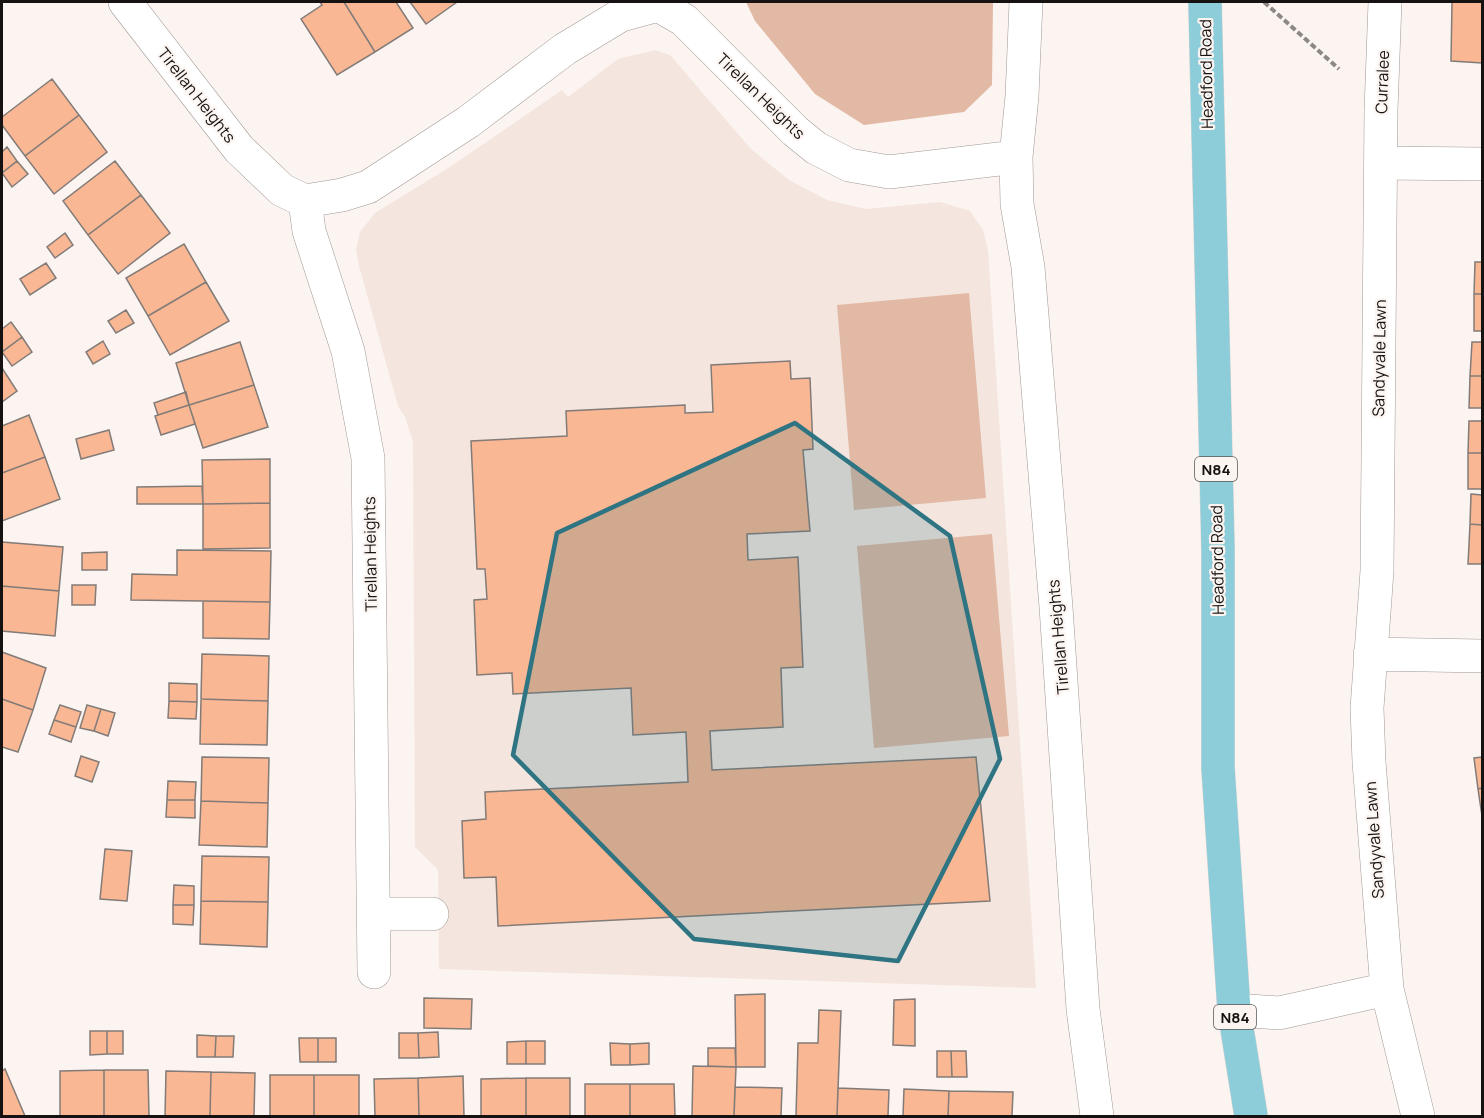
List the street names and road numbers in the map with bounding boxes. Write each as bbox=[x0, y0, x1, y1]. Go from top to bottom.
street label: Headford Road bbox=[1194, 19, 1218, 129]
street label: Tirellan Heights bbox=[153, 43, 241, 147]
street label: Tirellan Heights bbox=[712, 48, 810, 144]
street label: Curralee bbox=[1370, 50, 1394, 114]
street label: Sandyvale Lawn bbox=[1367, 299, 1391, 417]
road number: N84 bbox=[1195, 457, 1237, 481]
street label: Tirellan Heights bbox=[358, 496, 382, 612]
street label: Headford Road bbox=[1205, 505, 1229, 615]
street label: Tirellan Heights bbox=[1042, 579, 1074, 695]
street label: Sandyvale Lawn bbox=[1359, 781, 1389, 899]
road number: N84 bbox=[1214, 1005, 1256, 1029]

